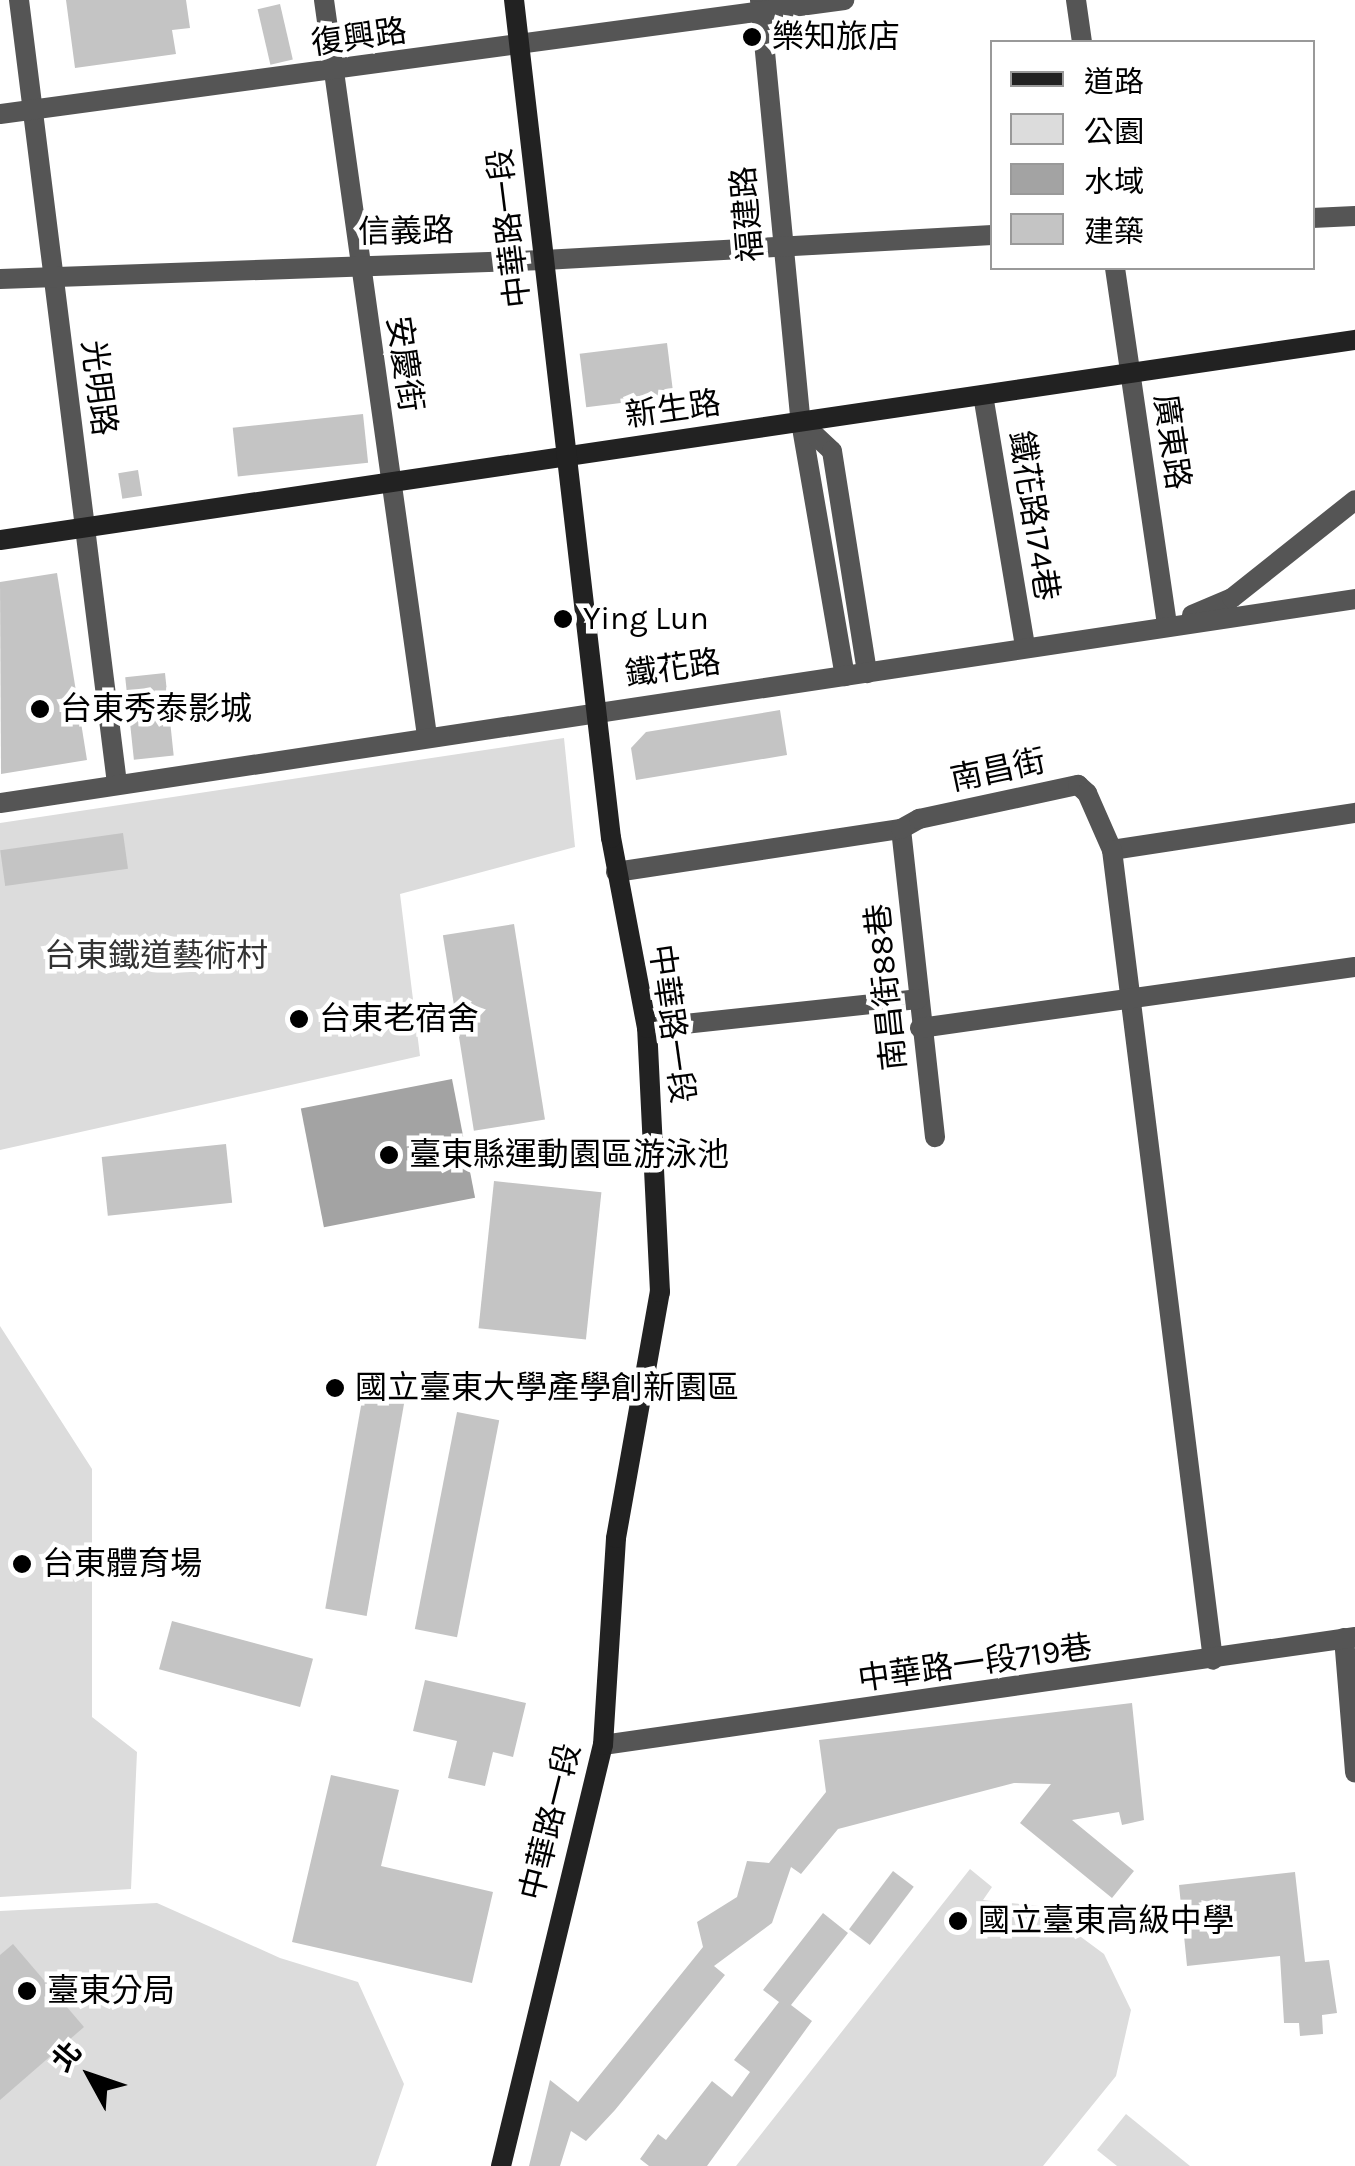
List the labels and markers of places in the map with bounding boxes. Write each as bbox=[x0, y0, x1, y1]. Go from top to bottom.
place label: 樂知旅店 bbox=[772, 18, 900, 56]
marker: 樂知旅店 bbox=[741, 26, 763, 48]
place label: Ying Lun bbox=[583, 600, 709, 638]
marker: Ying Lun bbox=[552, 608, 574, 630]
place label: 台東秀泰影城 bbox=[60, 690, 252, 728]
marker: 台東秀泰影城 bbox=[29, 698, 51, 720]
place label: 台東老宿舍 bbox=[319, 1000, 479, 1038]
marker: 台東老宿舍 bbox=[288, 1008, 310, 1030]
place label: 臺東縣運動園區游泳池 bbox=[409, 1136, 729, 1174]
marker: 臺東縣運動園區游泳池 bbox=[378, 1144, 400, 1166]
place label: 國立臺東大學產學創新園區 bbox=[355, 1369, 739, 1407]
marker: 國立臺東大學產學創新園區 bbox=[324, 1377, 346, 1399]
place label: 台東體育場 bbox=[42, 1545, 202, 1583]
marker: 台東體育場 bbox=[11, 1553, 33, 1575]
place label: 國立臺東高級中學 bbox=[978, 1902, 1234, 1940]
marker: 國立臺東高級中學 bbox=[947, 1910, 969, 1932]
place label: 臺東分局 bbox=[47, 1972, 175, 2010]
marker: 臺東分局 bbox=[16, 1980, 38, 2002]

